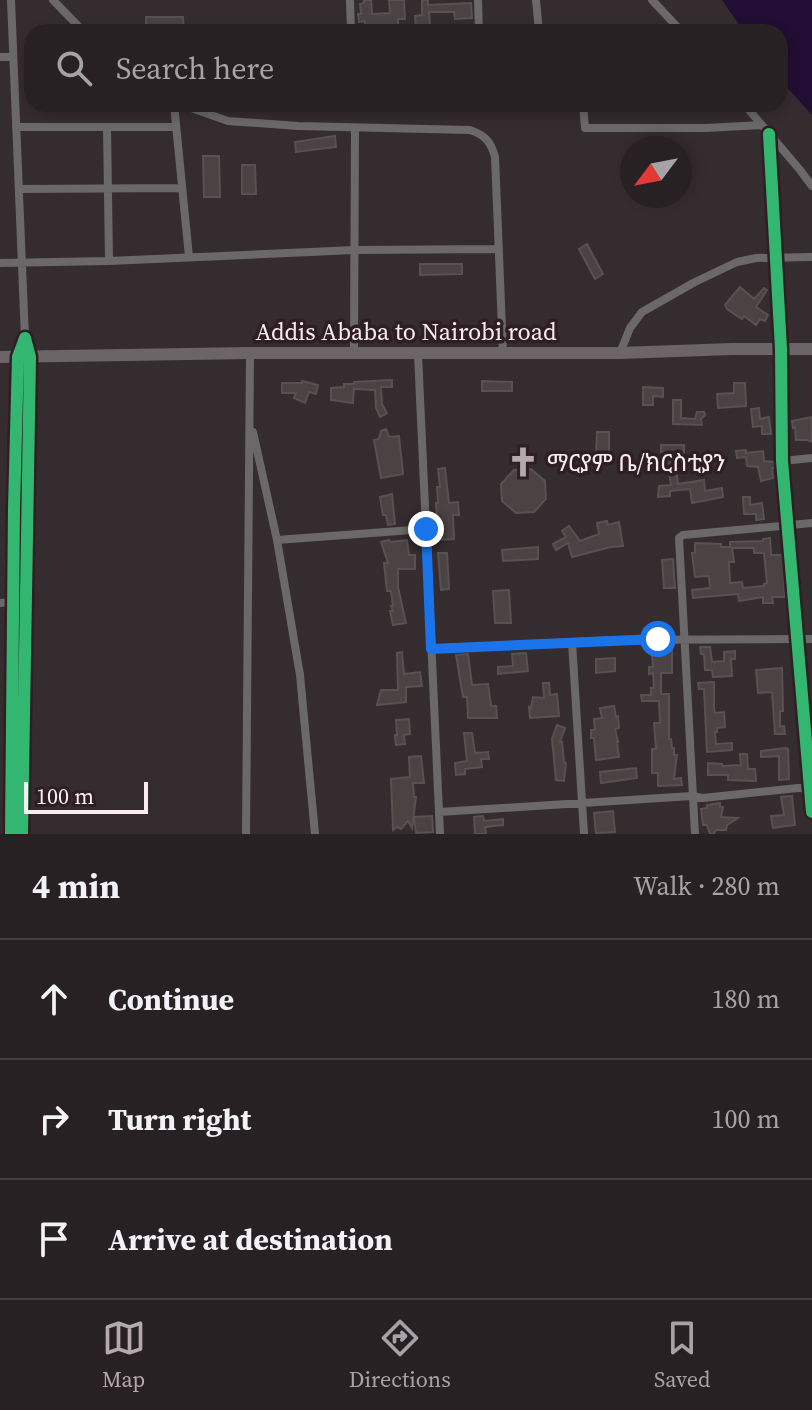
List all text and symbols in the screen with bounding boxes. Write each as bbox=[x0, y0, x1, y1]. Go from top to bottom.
search box bbox=[24, 24, 788, 112]
icon: search bbox=[52, 46, 96, 90]
text: Search here bbox=[116, 48, 274, 89]
north arrow bbox=[620, 136, 692, 208]
street label: Addis Ababa to Nairobi road bbox=[255, 315, 557, 348]
church icon: ማርያም ቤ/ክርስቲያን bbox=[506, 445, 540, 479]
place label: ማርያም ቤ/ክርስቲያን bbox=[547, 446, 725, 479]
route end bbox=[408, 511, 444, 547]
route start bbox=[640, 621, 676, 657]
scale bar bbox=[24, 778, 148, 814]
text: 100 m bbox=[36, 781, 94, 811]
text: 4 min bbox=[32, 863, 120, 909]
text: Walk · 280 m bbox=[633, 868, 780, 904]
icon: ahead bbox=[32, 977, 76, 1021]
text: Continue bbox=[108, 979, 234, 1020]
text: 180 m bbox=[712, 981, 780, 1017]
icon: right bbox=[32, 1097, 76, 1141]
text: Turn right bbox=[108, 1099, 251, 1140]
text: 100 m bbox=[712, 1101, 780, 1137]
icon: arrive bbox=[32, 1217, 76, 1261]
text: Arrive at destination bbox=[108, 1219, 393, 1260]
tab: Map bbox=[102, 1316, 146, 1394]
tab: Directions bbox=[349, 1316, 451, 1394]
tab: Saved bbox=[654, 1316, 710, 1394]

